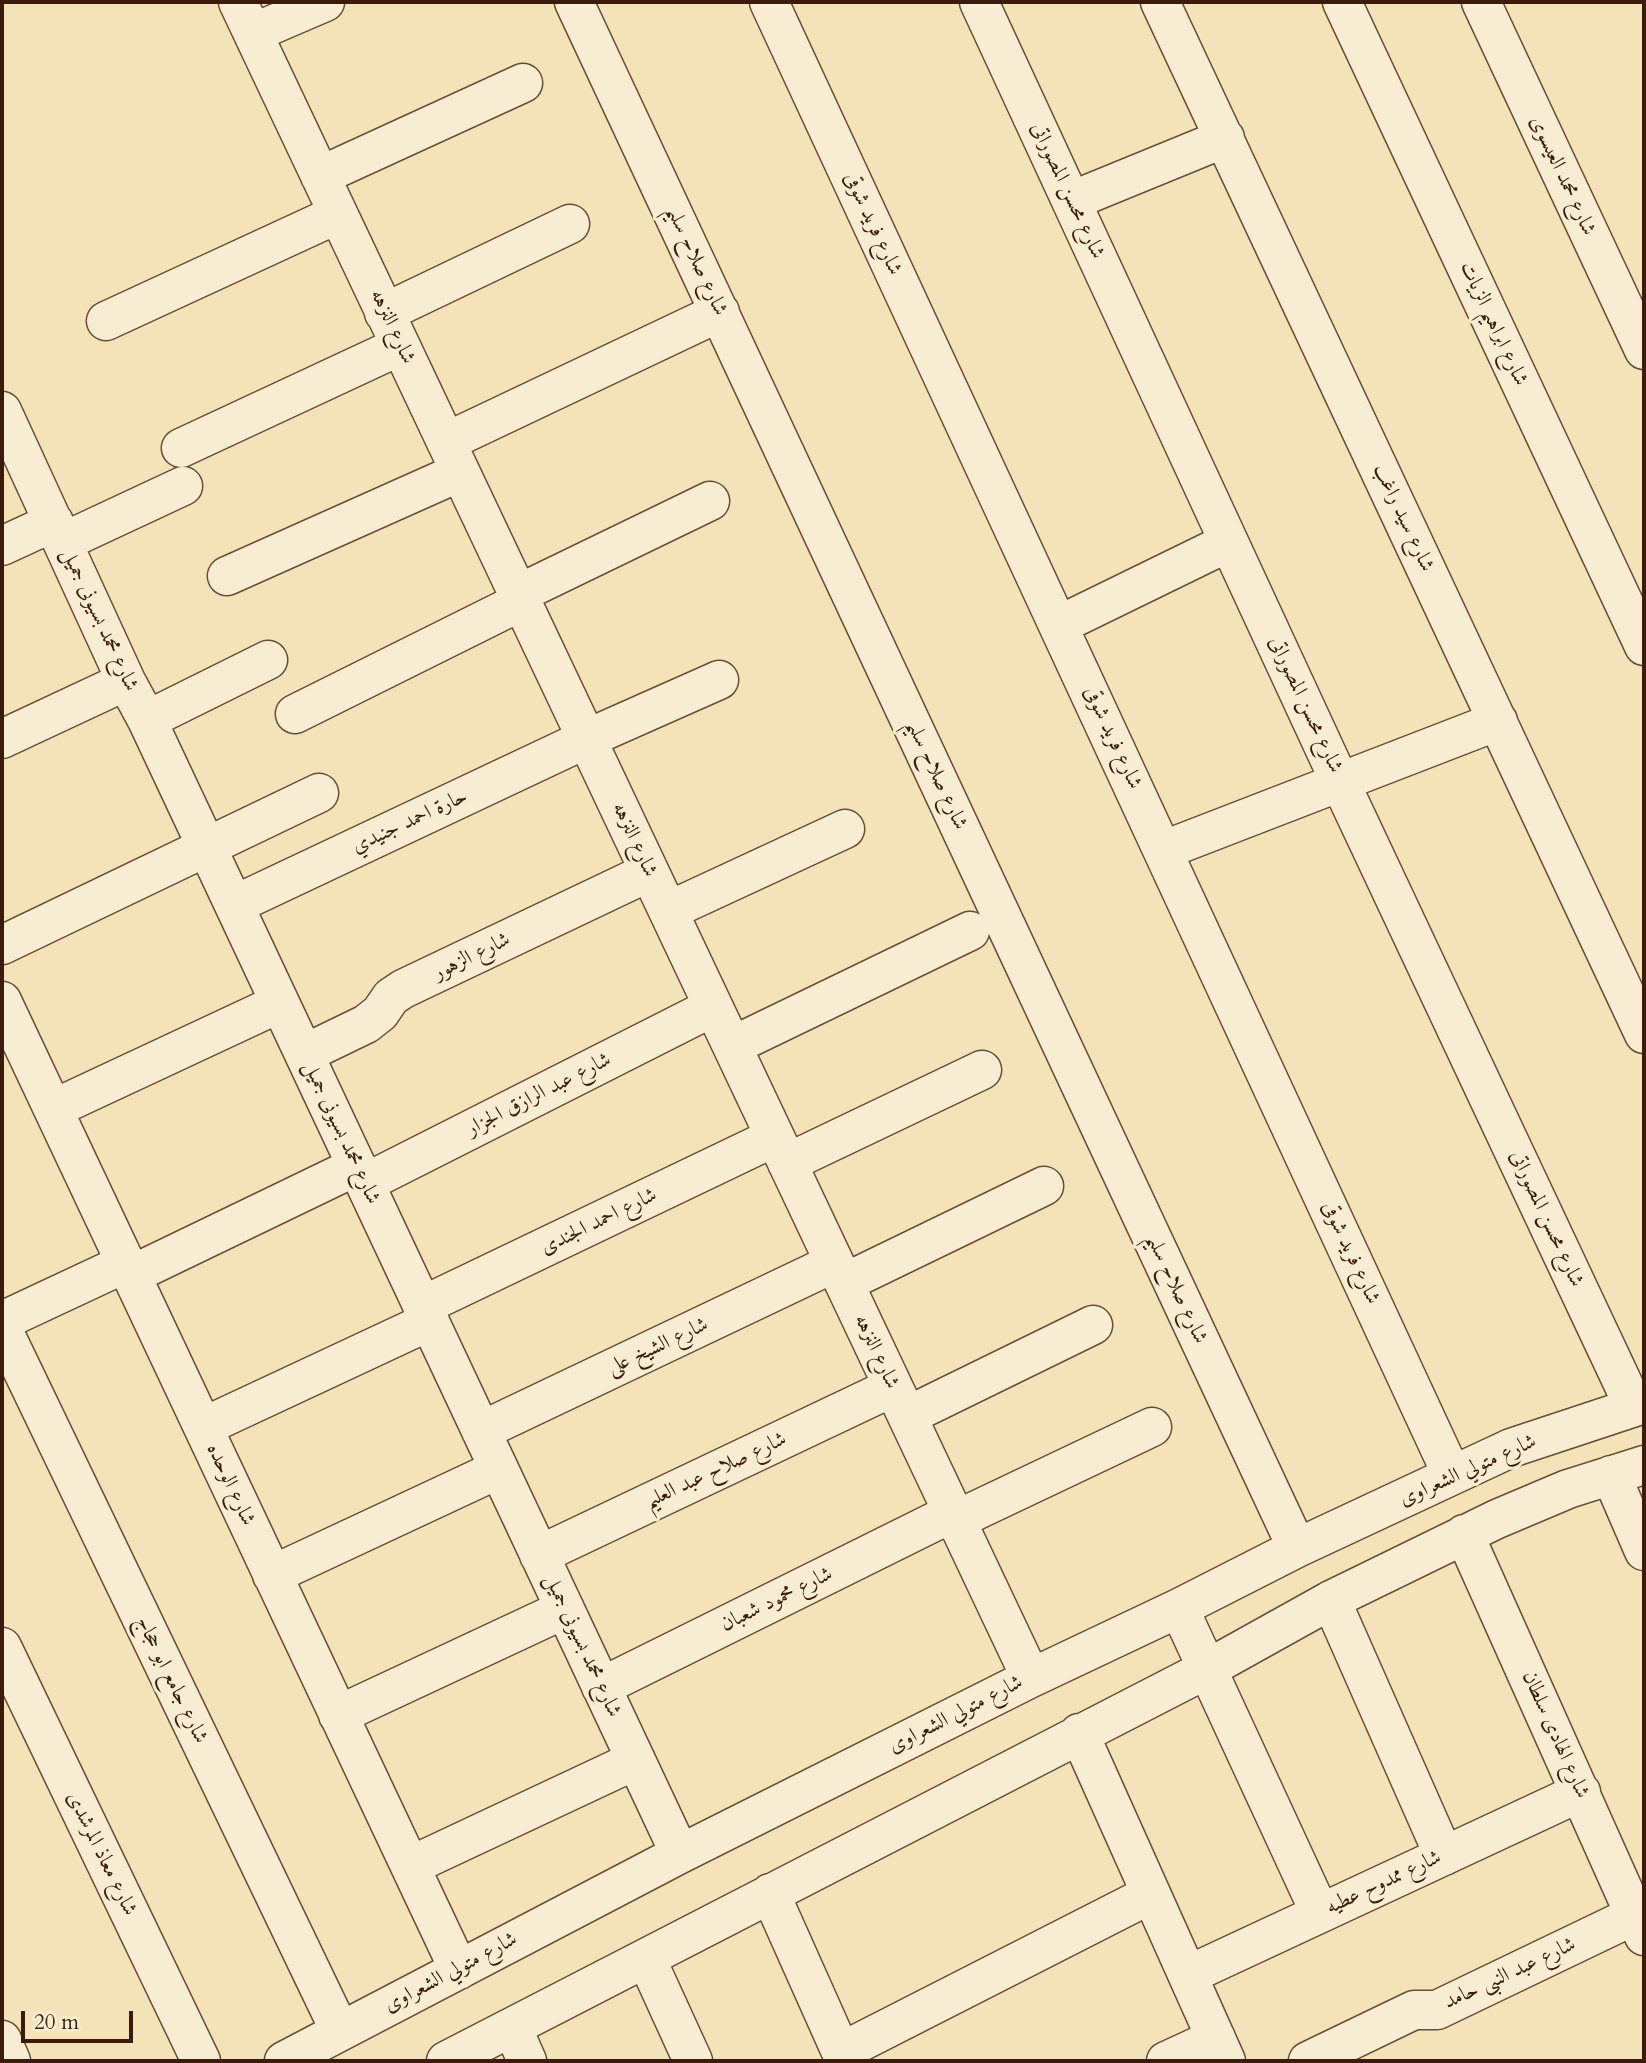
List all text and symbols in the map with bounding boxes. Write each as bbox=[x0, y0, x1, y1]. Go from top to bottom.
street label: شارع محمد العيسوى bbox=[1523, 112, 1601, 240]
street label: شارع محسن المصوراتى bbox=[1024, 119, 1110, 263]
street label: شارع فريد شوقى bbox=[837, 169, 907, 279]
street label: شارع صلاح سليم bbox=[660, 202, 732, 320]
street label: شارع ابراهيم الزيات bbox=[1453, 258, 1533, 390]
street label: شارع النزهه bbox=[364, 286, 420, 368]
street label: شارع سيد راغب bbox=[1367, 460, 1439, 576]
street label: شارع محمد بسيونى جميل bbox=[55, 544, 143, 696]
street label: شارع محسن المصوراتى bbox=[1262, 633, 1348, 777]
street label: شارع فريد شوقى bbox=[1077, 683, 1147, 793]
street label: شارع صلاح سليم bbox=[900, 716, 972, 834]
street label: حارة احمد جنيدي bbox=[348, 784, 472, 860]
street label: شارع النزهه bbox=[606, 799, 662, 881]
street label: شارع الزهور bbox=[429, 928, 515, 986]
street label: شارع عبد الرازق الجزار bbox=[462, 1048, 616, 1142]
street label: شارع محمد بسيونى جميل bbox=[297, 1057, 385, 1209]
street label: شارع محسن المصوراتى bbox=[1503, 1147, 1589, 1291]
street label: شارع احمد الجندى bbox=[537, 1183, 661, 1261]
street label: شارع فريد شوقى bbox=[1315, 1198, 1385, 1308]
street label: شارع صلاح سليم bbox=[1140, 1230, 1212, 1348]
street label: شارع النزهه bbox=[848, 1311, 904, 1393]
street label: شارع الشيخ على bbox=[603, 1313, 713, 1381]
street label: شارع صلاح عبد العليم bbox=[641, 1427, 791, 1515]
street label: شارع متولي الشعراوى bbox=[1396, 1430, 1540, 1512]
street label: شارع الوحده bbox=[200, 1440, 260, 1530]
street label: شارع محمود شعبان bbox=[717, 1562, 837, 1638]
street label: شارع محمد بسيونى جميل bbox=[538, 1570, 626, 1722]
street label: شارع جامع ابو حجاج bbox=[129, 1612, 213, 1748]
street label: شارع الهادى سلطان bbox=[1516, 1667, 1594, 1803]
street label: شارع متولي الشعراوى bbox=[885, 1670, 1027, 1760]
street label: شارع معاذ المرشدى bbox=[60, 1788, 142, 1920]
street label: شارع ممدوح عطيه bbox=[1322, 1845, 1446, 1921]
street label: شارع متولي الشعراوى bbox=[380, 1927, 522, 2019]
street label: شارع عبد النبى حامد bbox=[1440, 1932, 1580, 2016]
scale bar bbox=[24, 1996, 136, 2040]
text: 20 m bbox=[34, 2008, 79, 2037]

